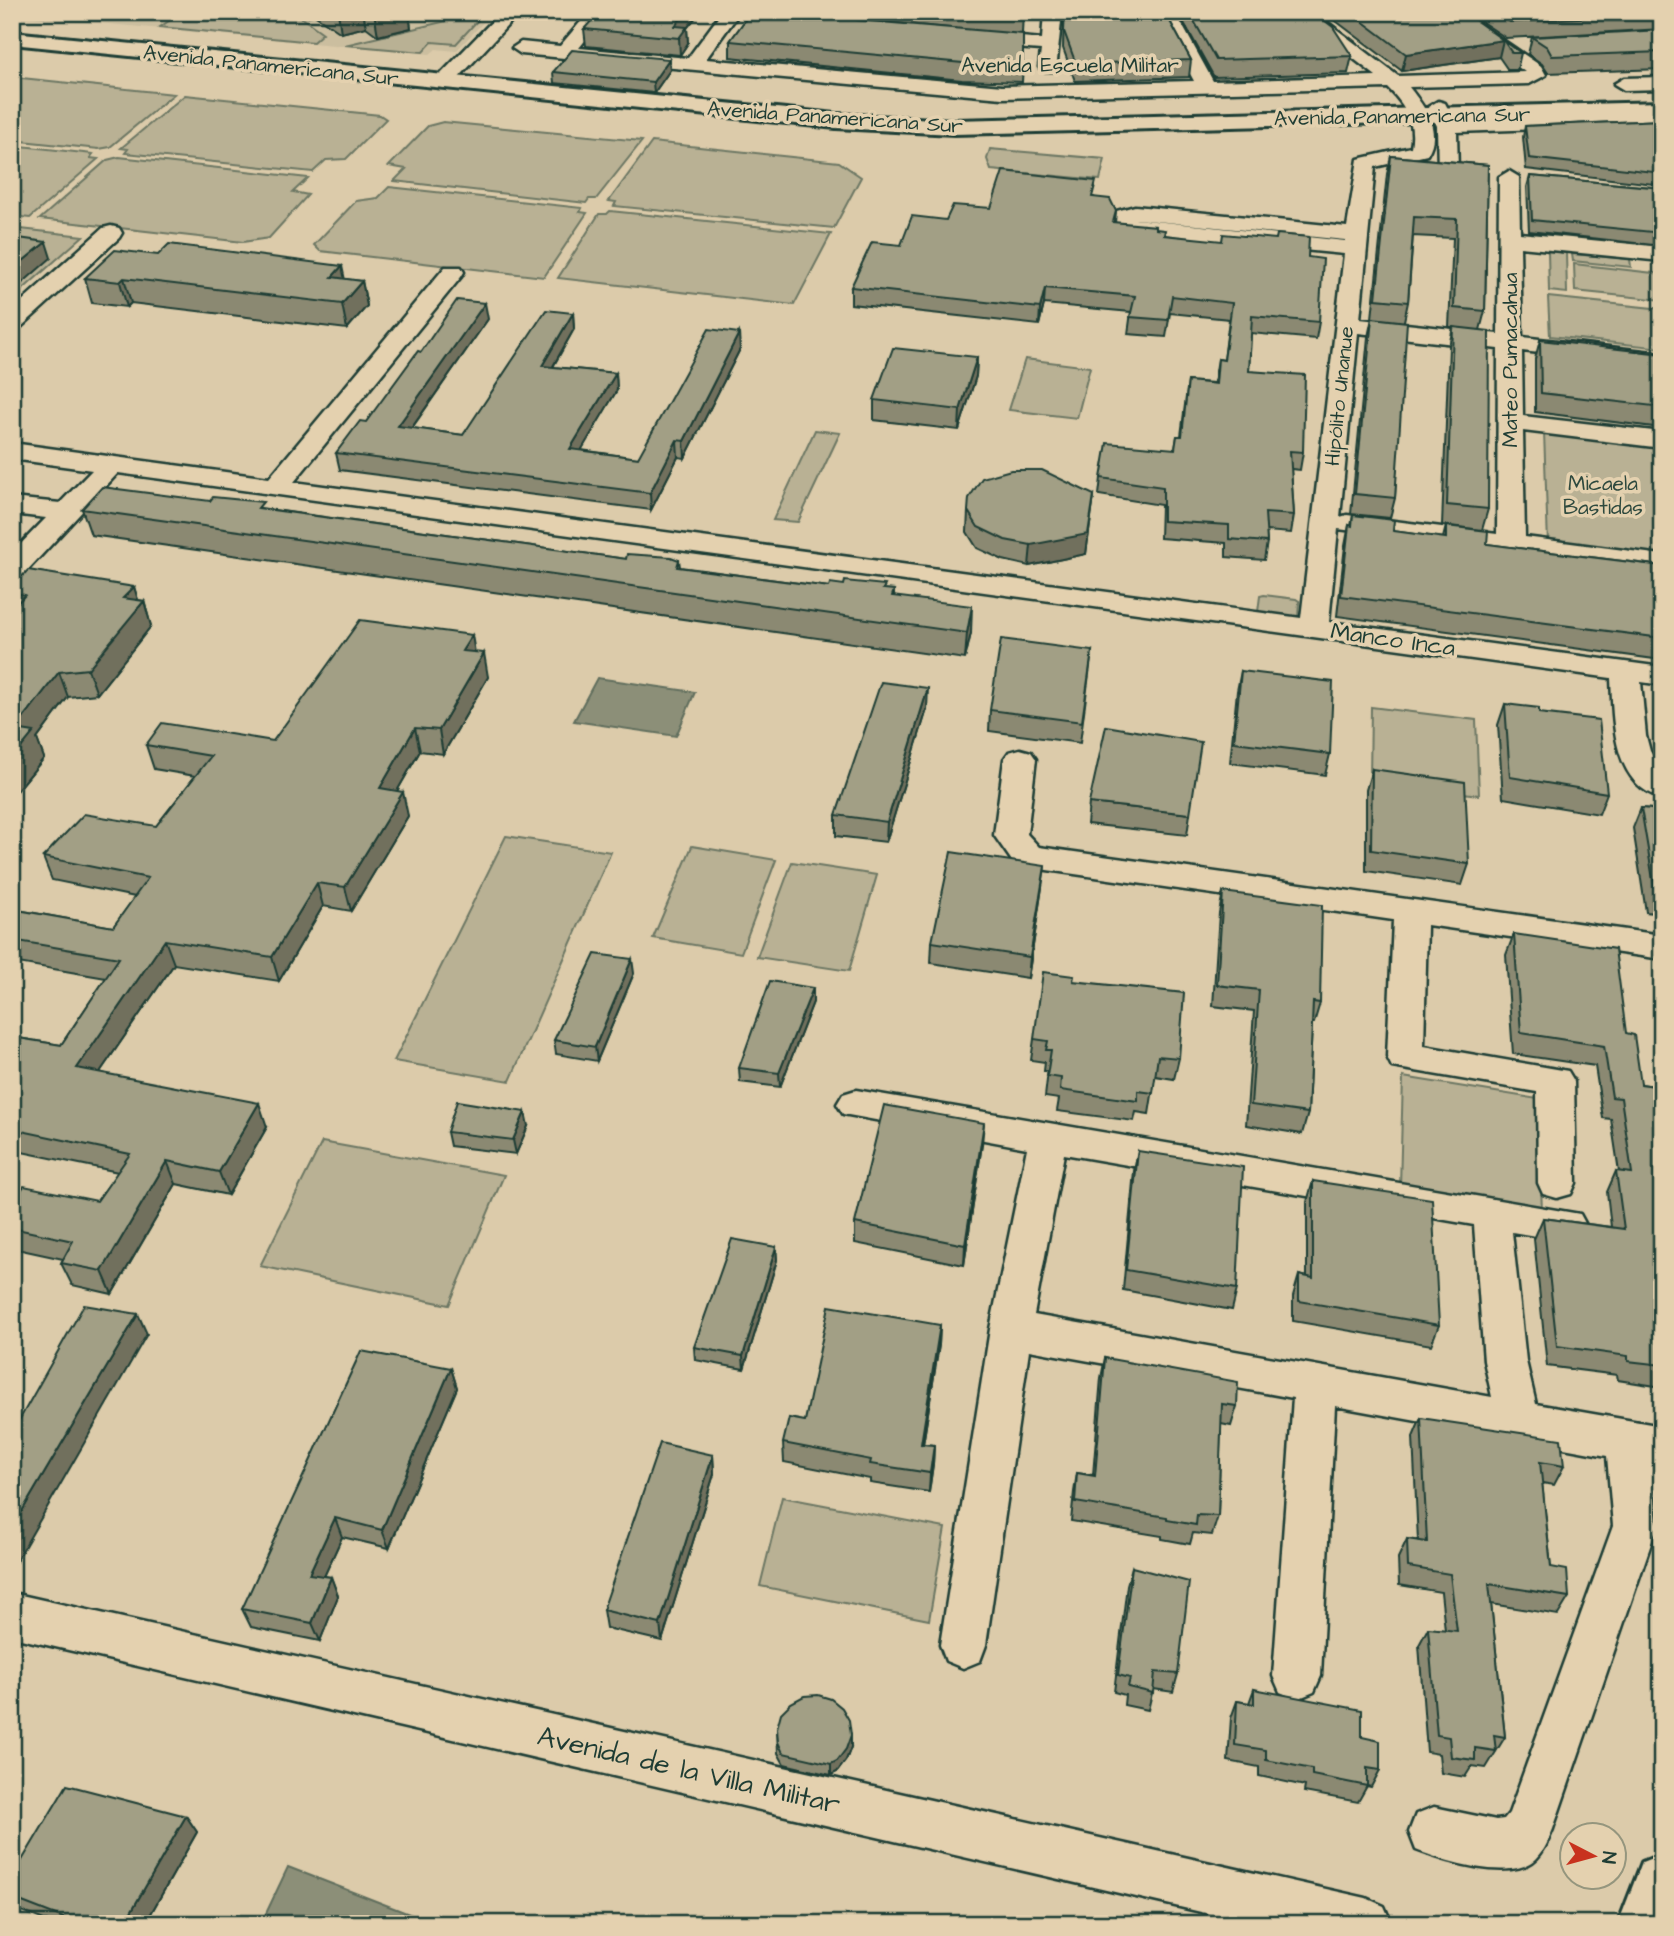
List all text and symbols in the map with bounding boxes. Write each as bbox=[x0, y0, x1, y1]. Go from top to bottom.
street label: Avenida Panamericana Sur bbox=[142, 38, 400, 93]
street label: Avenida Escuela Militar bbox=[961, 51, 1179, 80]
street label: Avenida Panamericana Sur bbox=[706, 94, 964, 141]
street label: Avenida Panamericana Sur bbox=[1274, 100, 1531, 133]
street label: Mateo Pumacahua bbox=[1496, 272, 1525, 447]
street label: Hipólito Unanue bbox=[1318, 325, 1362, 467]
park label: Micaela Bastidas bbox=[1563, 469, 1643, 522]
street label: Manco Inca bbox=[1328, 614, 1457, 666]
street label: Avenida de la Villa Militar bbox=[534, 1717, 844, 1824]
north arrow bbox=[1558, 1820, 1628, 1890]
text: N bbox=[1594, 1850, 1622, 1865]

